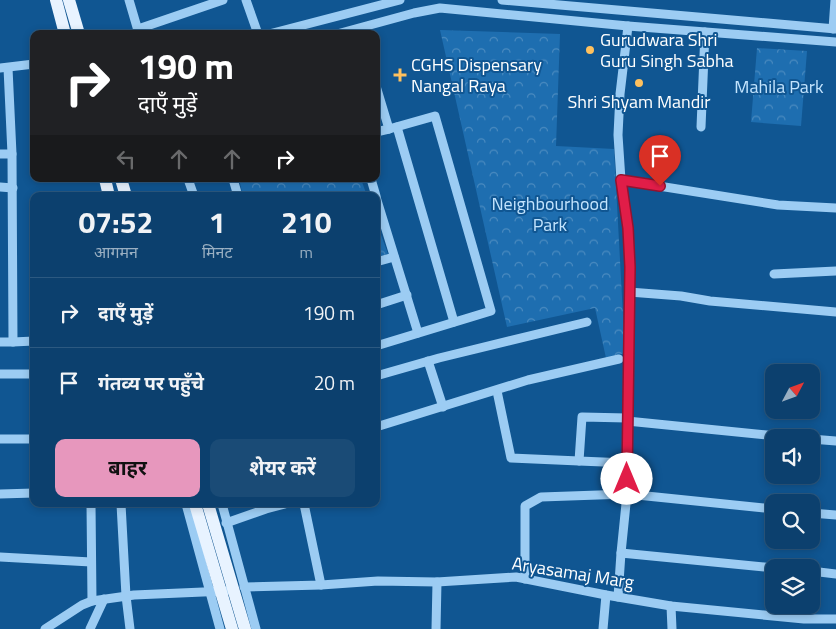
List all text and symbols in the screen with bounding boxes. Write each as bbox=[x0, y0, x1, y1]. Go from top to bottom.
place label: Gurudwara Shri Guru Singh Sabha bbox=[600, 26, 734, 74]
text: 190 m bbox=[138, 39, 234, 93]
marker: Gurudwara Shri Guru Singh Sabha bbox=[584, 44, 596, 56]
icon: right bbox=[55, 50, 120, 115]
place label: CGHS Dispensary Nangal Raya bbox=[411, 51, 542, 99]
marker: CGHS Dispensary Nangal Raya bbox=[393, 68, 407, 82]
park label: Mahila Park bbox=[734, 73, 824, 100]
marker: Shri Shyam Mandir bbox=[633, 77, 645, 89]
text: दाएँ मुड़ें bbox=[138, 87, 197, 121]
place label: Shri Shyam Mandir bbox=[568, 88, 710, 115]
pin bbox=[639, 135, 681, 186]
icon: arrive bbox=[646, 142, 674, 170]
icon: left bbox=[112, 145, 140, 173]
icon: ahead bbox=[165, 145, 193, 173]
icon: ahead bbox=[218, 145, 246, 173]
icon: right bbox=[271, 145, 299, 173]
park label: Neighbourhood Park bbox=[492, 190, 608, 238]
text: 07:52 bbox=[79, 199, 153, 245]
text: 1 bbox=[209, 199, 226, 245]
text: 210 bbox=[281, 199, 331, 245]
text: आगमन bbox=[94, 240, 138, 264]
text: मिनट bbox=[202, 240, 233, 264]
text: m bbox=[300, 240, 313, 264]
text: दाएँ मुड़ें bbox=[98, 298, 153, 327]
text: 190 m bbox=[303, 298, 355, 327]
icon: right bbox=[55, 299, 83, 327]
north arrow bbox=[765, 364, 820, 419]
map controls bbox=[765, 364, 820, 614]
text: गंतव्य पर पहुँचे bbox=[98, 368, 204, 397]
text: 20 m bbox=[314, 368, 355, 397]
icon: arrive bbox=[55, 369, 83, 397]
button: sound bbox=[765, 429, 820, 484]
button: बाहर bbox=[55, 439, 200, 497]
button: शेयर करें bbox=[210, 439, 355, 497]
position arrow bbox=[600, 452, 652, 504]
button: search bbox=[765, 494, 820, 549]
street label: Aryasamaj Marg bbox=[510, 550, 636, 595]
button: layers bbox=[765, 559, 820, 614]

